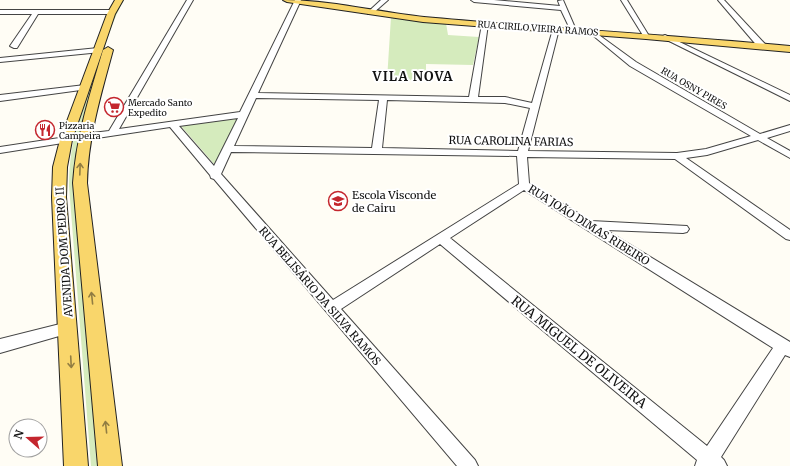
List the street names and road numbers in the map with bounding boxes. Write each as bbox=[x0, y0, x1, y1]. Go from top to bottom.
street label: RUA CIRILO VIEIRA RAMOS bbox=[477, 18, 599, 38]
street label: RUA OSNY PIRES bbox=[659, 65, 729, 112]
street label: RUA CAROLINA FARIAS bbox=[449, 133, 574, 149]
street label: RUA JOÃO DIMAS RIBEIRO bbox=[526, 182, 652, 268]
street label: AVENIDA DOM PEDRO II bbox=[52, 187, 76, 318]
street label: RUA BELISÁRIO DA SILVA RAMOS bbox=[256, 224, 384, 368]
street label: RUA MIGUEL DE OLIVEIRA bbox=[508, 292, 651, 412]

